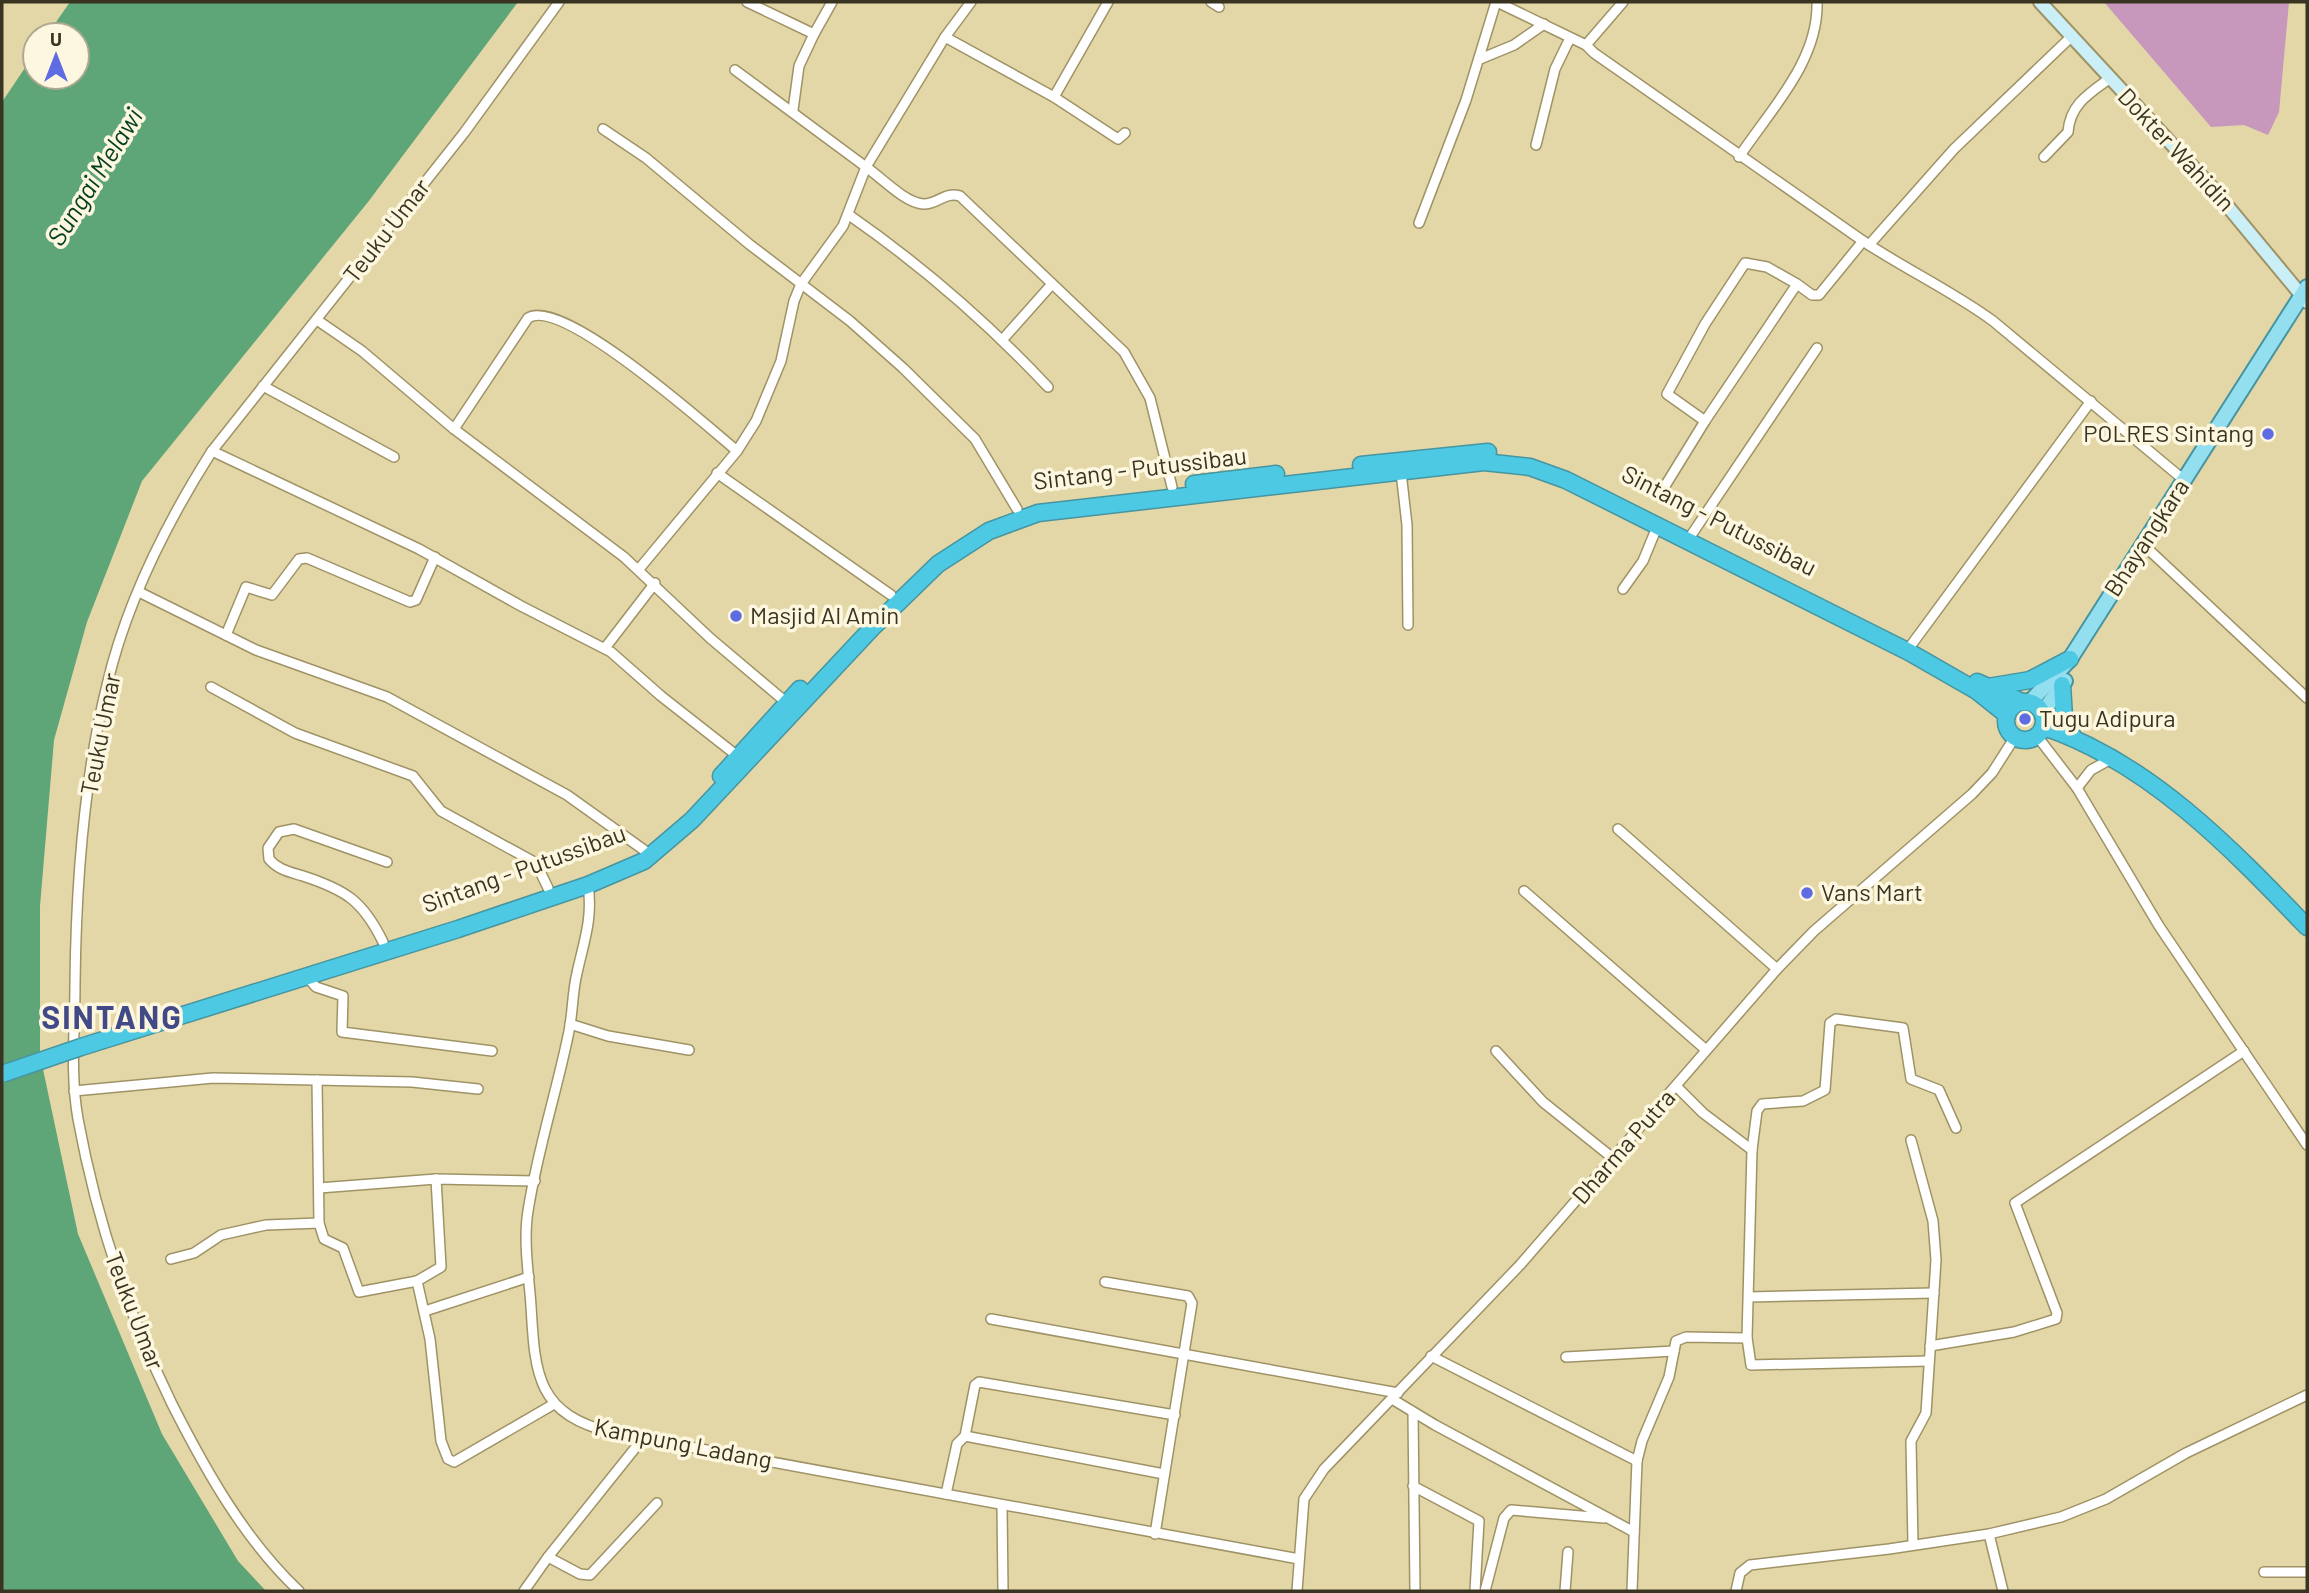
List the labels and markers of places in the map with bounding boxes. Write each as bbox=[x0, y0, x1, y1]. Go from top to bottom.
place label: POLRES Sintang bbox=[2083, 418, 2254, 447]
marker: POLRES Sintang bbox=[2260, 426, 2276, 442]
place label: Masjid Al Amin bbox=[750, 600, 899, 629]
marker: Masjid Al Amin bbox=[728, 608, 744, 624]
place label: Tugu Adipura bbox=[2039, 703, 2176, 732]
marker: Tugu Adipura bbox=[2017, 711, 2033, 727]
place label: Vans Mart bbox=[1821, 877, 1923, 906]
marker: Vans Mart bbox=[1799, 885, 1815, 901]

